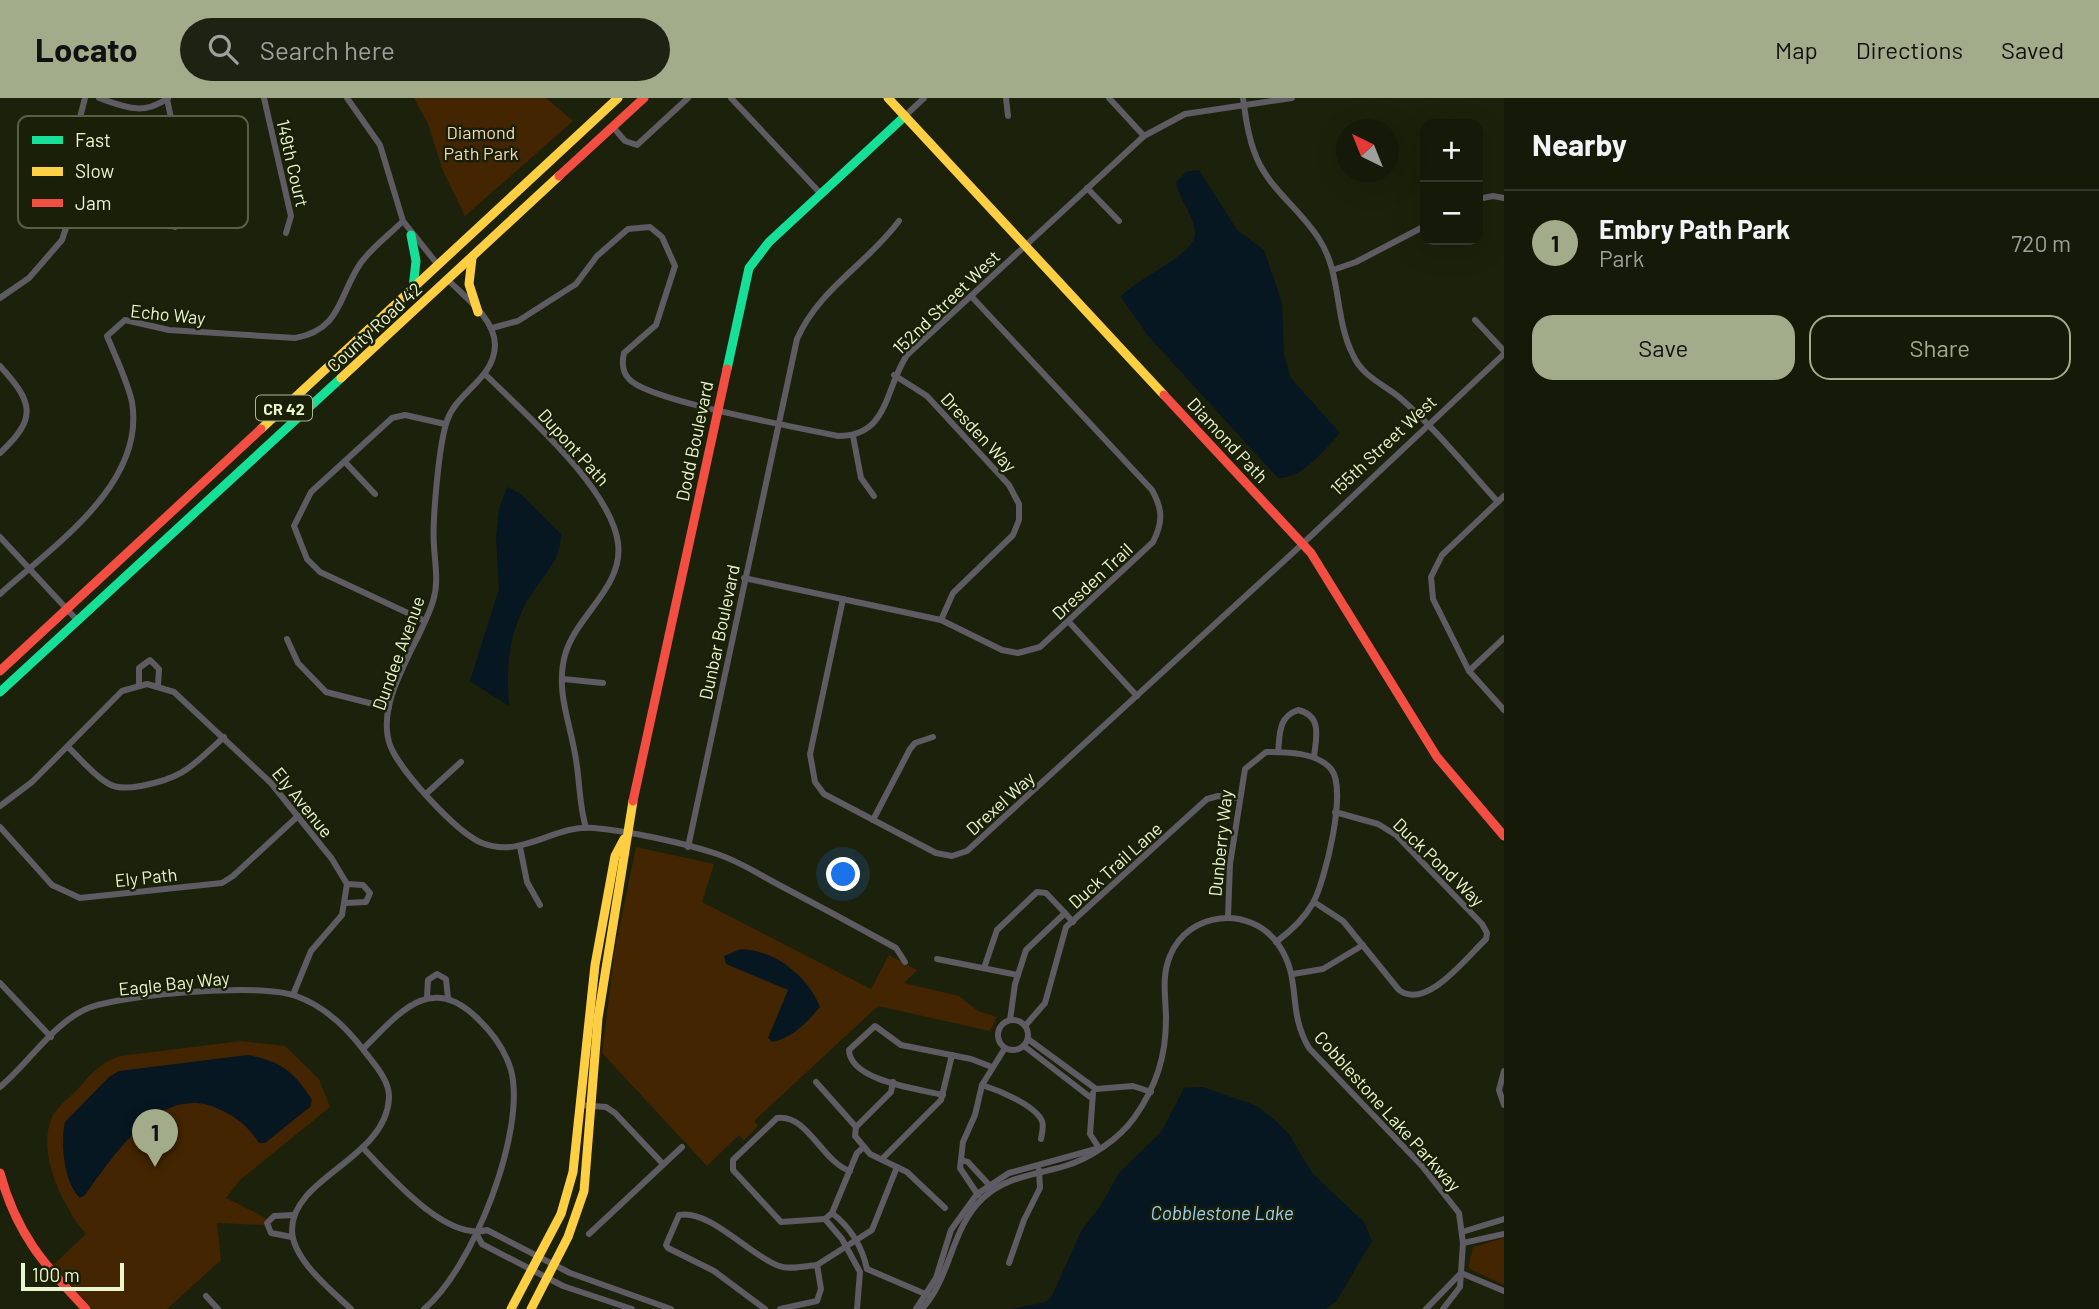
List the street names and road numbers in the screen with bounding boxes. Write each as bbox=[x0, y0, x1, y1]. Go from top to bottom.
street label: 149th Court bbox=[272, 117, 314, 209]
street label: 152nd Street West bbox=[888, 245, 1004, 359]
street label: County Road 42 bbox=[322, 278, 426, 376]
street label: Echo Way bbox=[129, 299, 207, 329]
street label: Dodd Boulevard bbox=[671, 379, 717, 503]
street label: Dresden Way bbox=[937, 388, 1021, 476]
street label: 155th Street West bbox=[1325, 390, 1441, 500]
street label: Diamond Path bbox=[1183, 393, 1273, 487]
road number: CR 42 bbox=[256, 396, 312, 420]
street label: Dupont Path bbox=[534, 404, 614, 490]
street label: Dresden Trail bbox=[1047, 538, 1137, 624]
street label: Dunbar Boulevard bbox=[694, 562, 744, 702]
street label: Dundee Avenue bbox=[367, 593, 429, 713]
street label: Ely Avenue bbox=[268, 762, 338, 842]
street label: Drexel Way bbox=[961, 766, 1039, 840]
street label: Dunberry Way bbox=[1203, 788, 1237, 898]
street label: Duck Pond Way bbox=[1389, 813, 1489, 911]
street label: Duck Trail Lane bbox=[1064, 817, 1166, 913]
street label: Ely Path bbox=[114, 863, 178, 891]
street label: Eagle Bay Way bbox=[117, 966, 231, 1000]
street label: Cobblestone Lake Parkway bbox=[1310, 1026, 1466, 1196]

